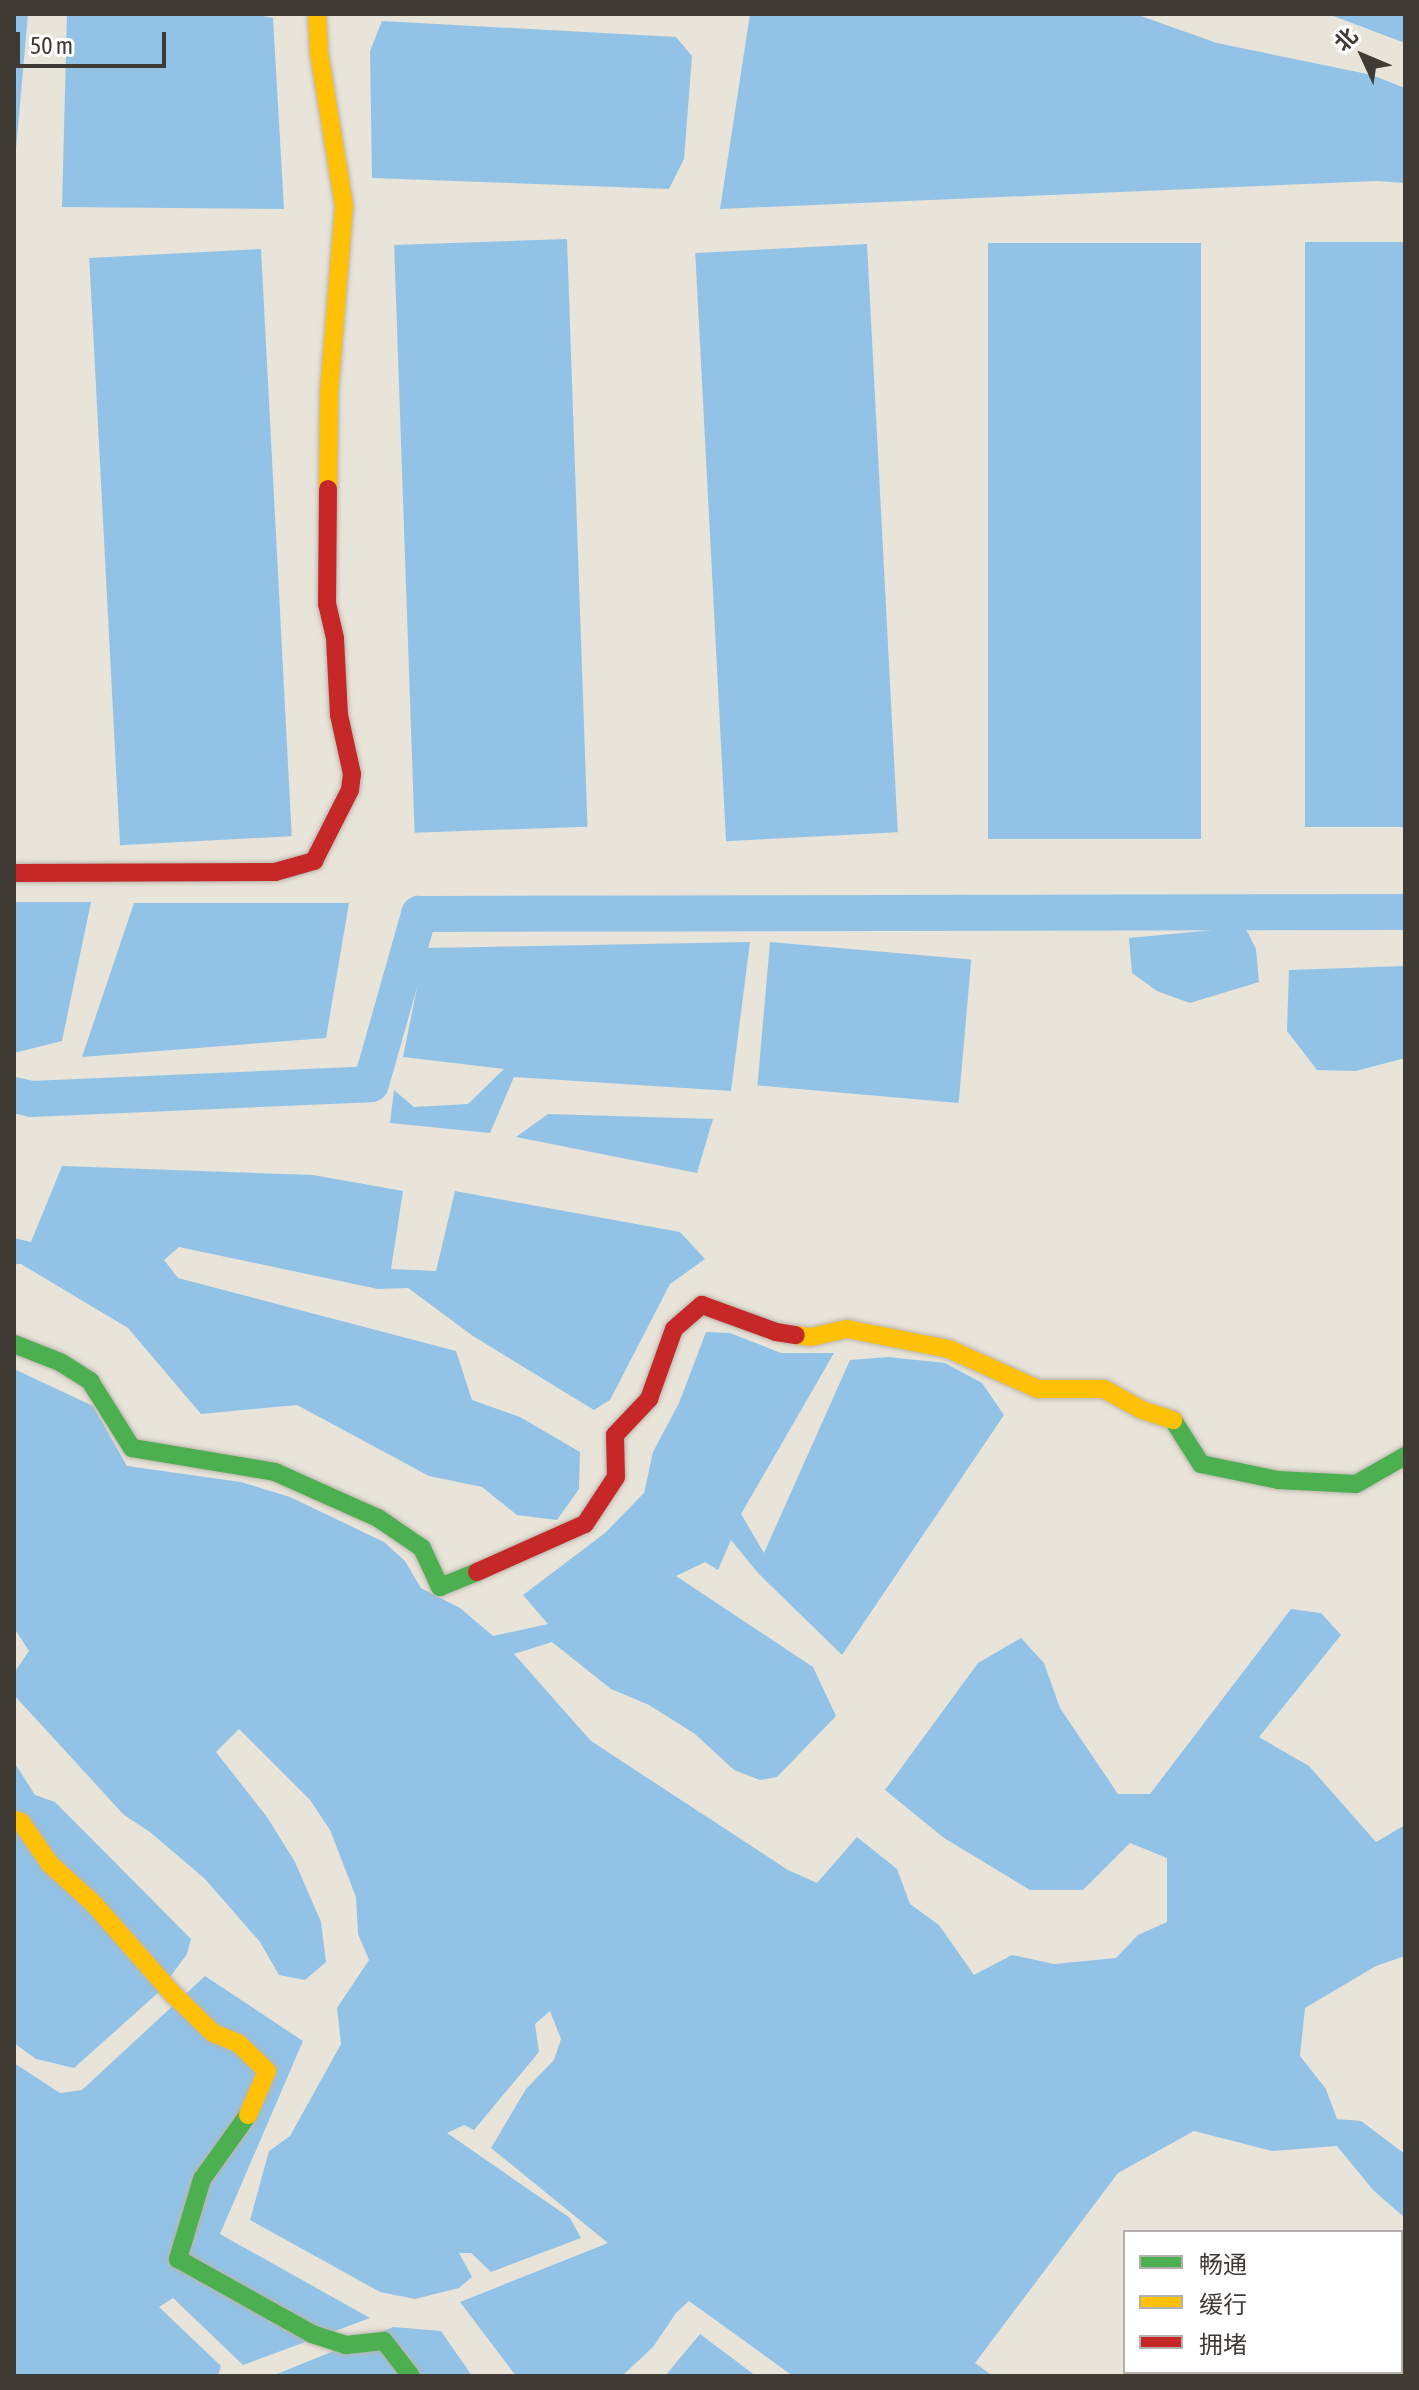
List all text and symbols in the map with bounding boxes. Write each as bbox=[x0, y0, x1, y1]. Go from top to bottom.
scale bar bbox=[20, 16, 170, 66]
north arrow bbox=[1323, 16, 1403, 96]
text: 北 bbox=[1329, 22, 1363, 56]
text: 50 m bbox=[30, 32, 73, 59]
legend bbox=[1123, 2230, 1403, 2374]
text: 畅通 bbox=[1199, 2251, 1247, 2278]
text: 缓行 bbox=[1199, 2291, 1247, 2318]
text: 拥堵 bbox=[1199, 2331, 1247, 2358]

